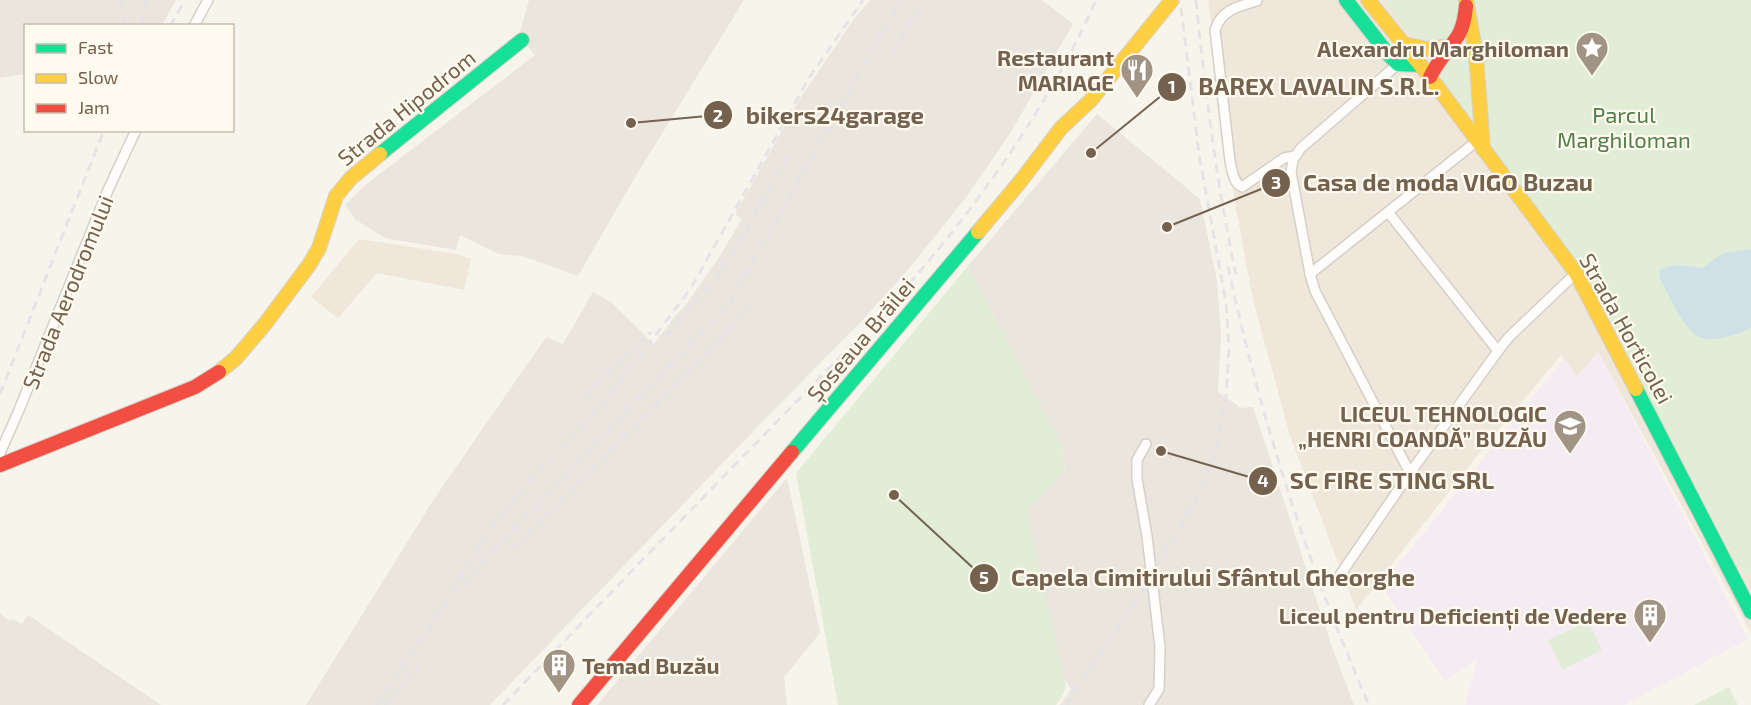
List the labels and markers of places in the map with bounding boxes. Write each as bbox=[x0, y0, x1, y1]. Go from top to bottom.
place icon: Alexandru Marghiloman bbox=[1574, 30, 1610, 77]
place label: Alexandru Marghiloman bbox=[1317, 35, 1569, 61]
place label: Restaurant MARIAGE bbox=[997, 44, 1114, 95]
restaurant icon: Restaurant MARIAGE bbox=[1119, 52, 1155, 99]
callout: BAREX LAVALIN S.R.L. bbox=[1157, 66, 1452, 108]
callout: bikers24garage bbox=[703, 94, 936, 136]
callout: Casa de moda VIGO Buzau bbox=[1261, 162, 1605, 204]
place label: LICEUL TEHNOLOGIC „HENRI COANDĂ” BUZĂU bbox=[1298, 400, 1547, 451]
school or university icon: LICEUL TEHNOLOGIC „HENRI COANDĂ” BUZĂU bbox=[1552, 408, 1588, 455]
callout: SC FIRE STING SRL bbox=[1248, 460, 1506, 502]
callout: Capela Cimitirului Sfântul Gheorghe bbox=[969, 557, 1427, 599]
building icon: Liceul pentru Deficienți de Vedere bbox=[1632, 597, 1668, 644]
place label: Liceul pentru Deficienți de Vedere bbox=[1279, 602, 1627, 631]
building icon: Temad Buzău bbox=[541, 647, 577, 694]
place label: Temad Buzău bbox=[582, 652, 720, 678]

